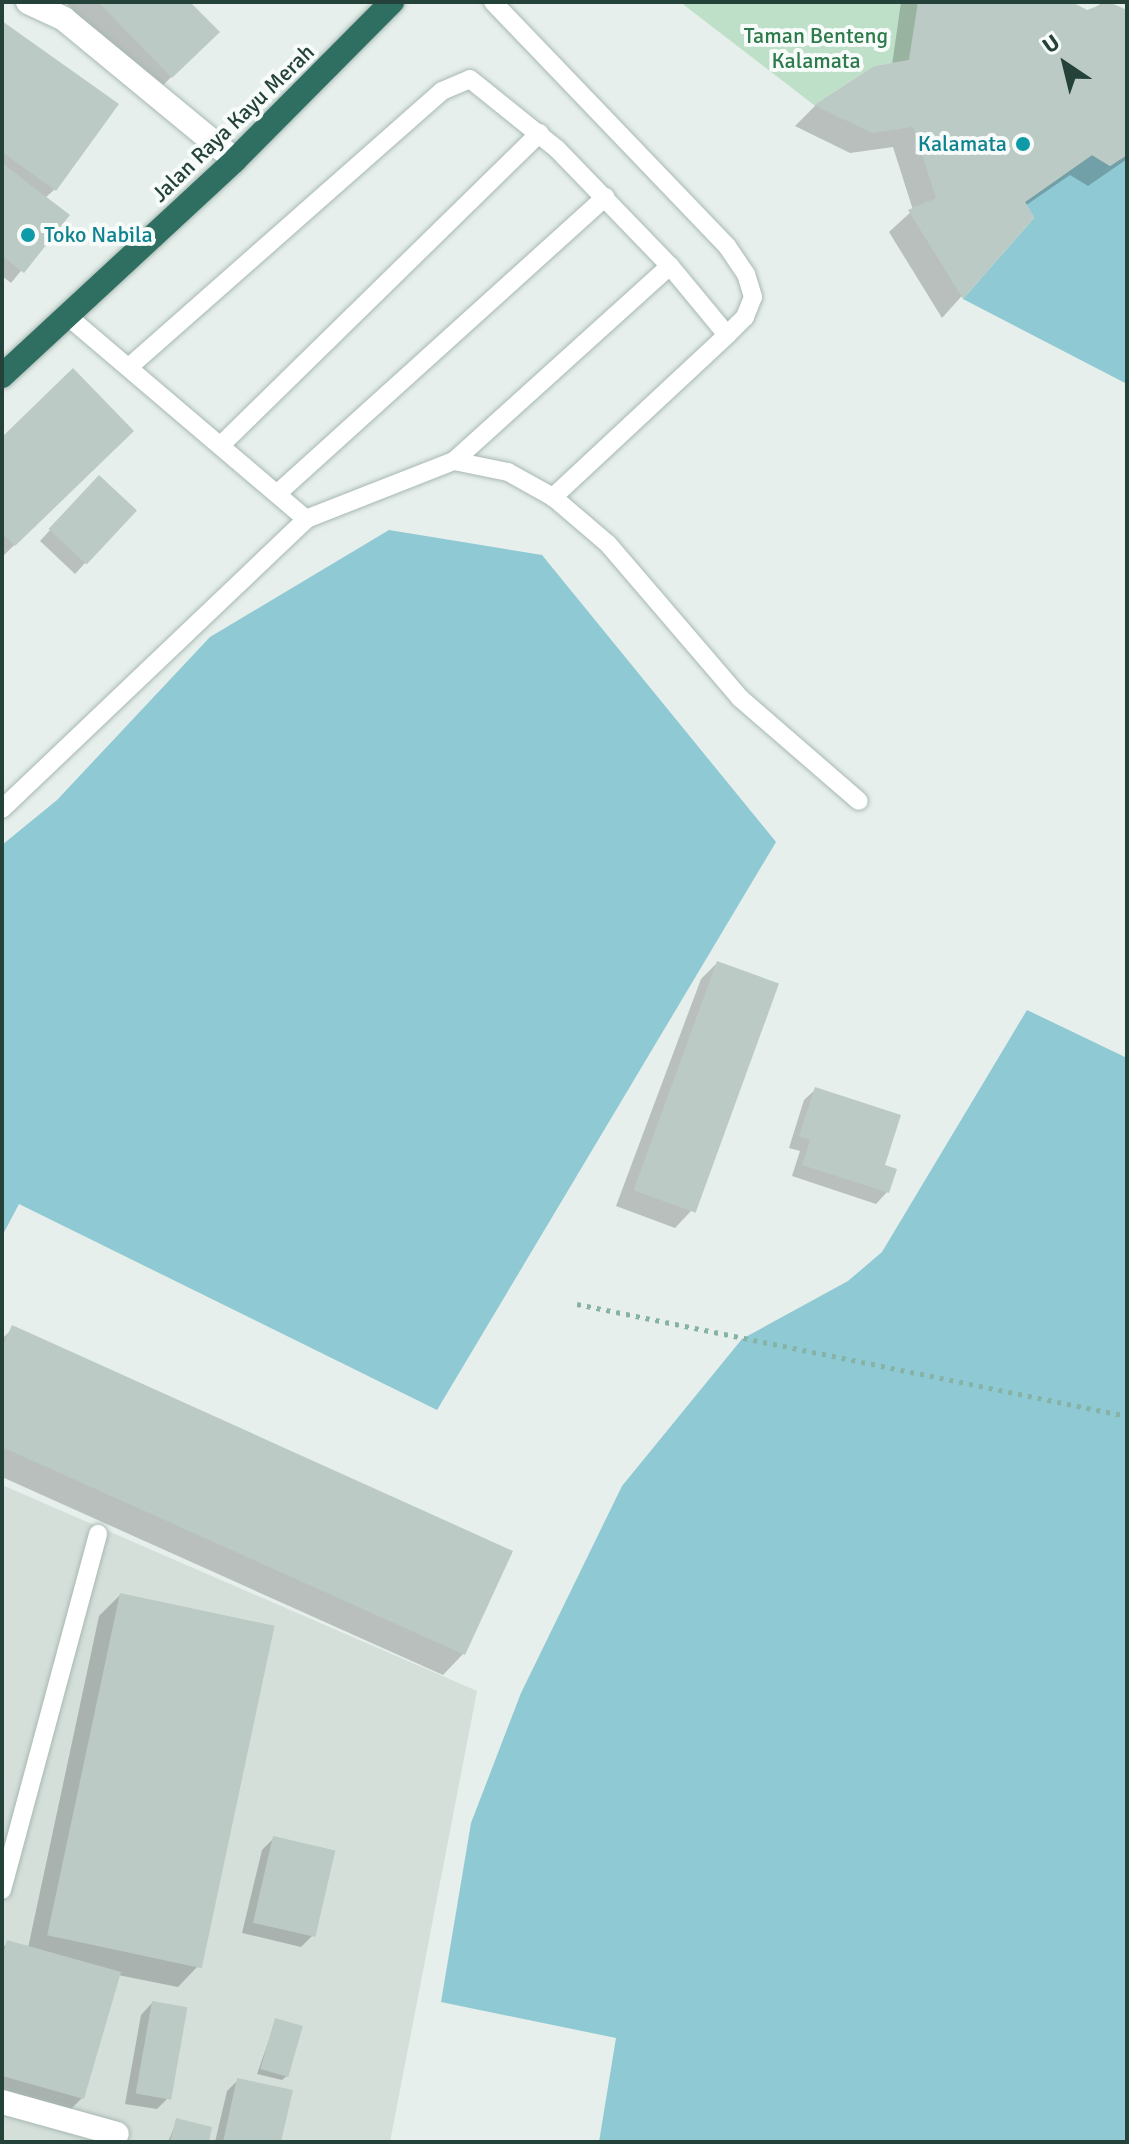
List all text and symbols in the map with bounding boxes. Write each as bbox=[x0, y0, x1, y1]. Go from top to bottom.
park label: Taman Benteng Kalamata bbox=[744, 22, 888, 74]
north arrow bbox=[1025, 24, 1105, 104]
text: U bbox=[1037, 29, 1065, 59]
street label: Jalan Raya Kayu Merah bbox=[146, 39, 320, 207]
place label: Kalamata bbox=[918, 131, 1007, 157]
marker: Kalamata bbox=[1014, 135, 1032, 153]
place label: Toko Nabila bbox=[44, 222, 153, 248]
marker: Toko Nabila bbox=[19, 226, 37, 244]

